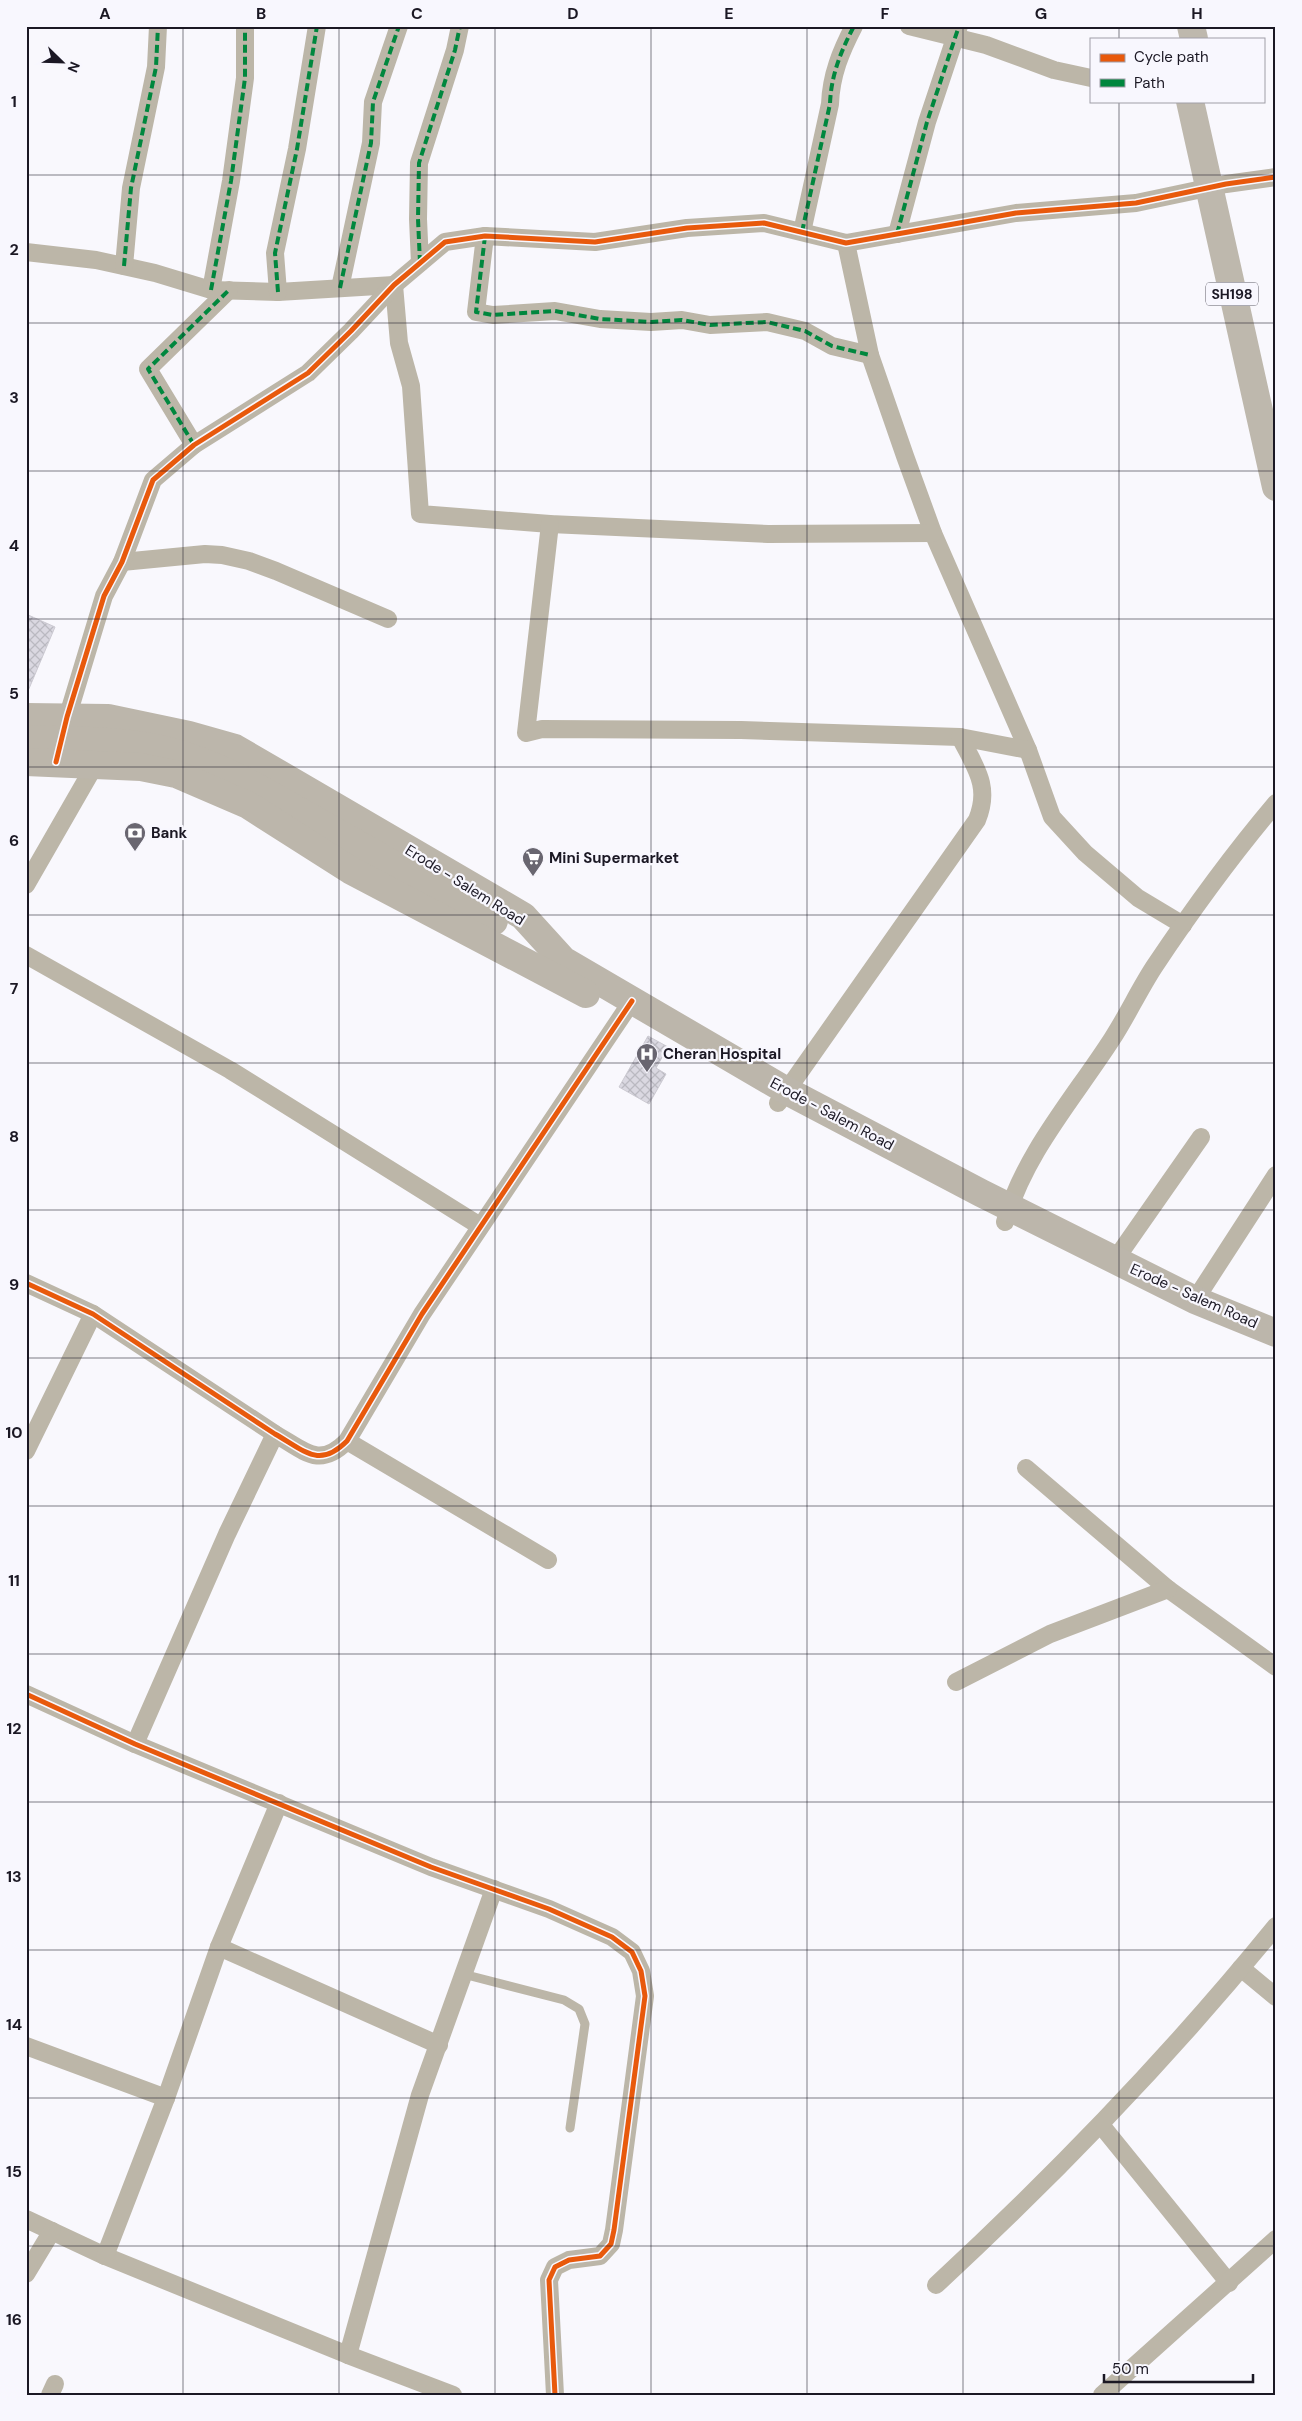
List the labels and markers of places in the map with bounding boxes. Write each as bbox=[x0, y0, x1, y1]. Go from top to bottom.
bank icon: Bank bbox=[123, 821, 147, 852]
place label: Bank bbox=[151, 823, 188, 843]
supermarket icon: Mini Supermarket bbox=[521, 846, 545, 877]
place label: Mini Supermarket bbox=[549, 848, 679, 868]
hospital icon: Cheran Hospital bbox=[635, 1042, 659, 1073]
place label: Cheran Hospital bbox=[663, 1044, 781, 1064]

